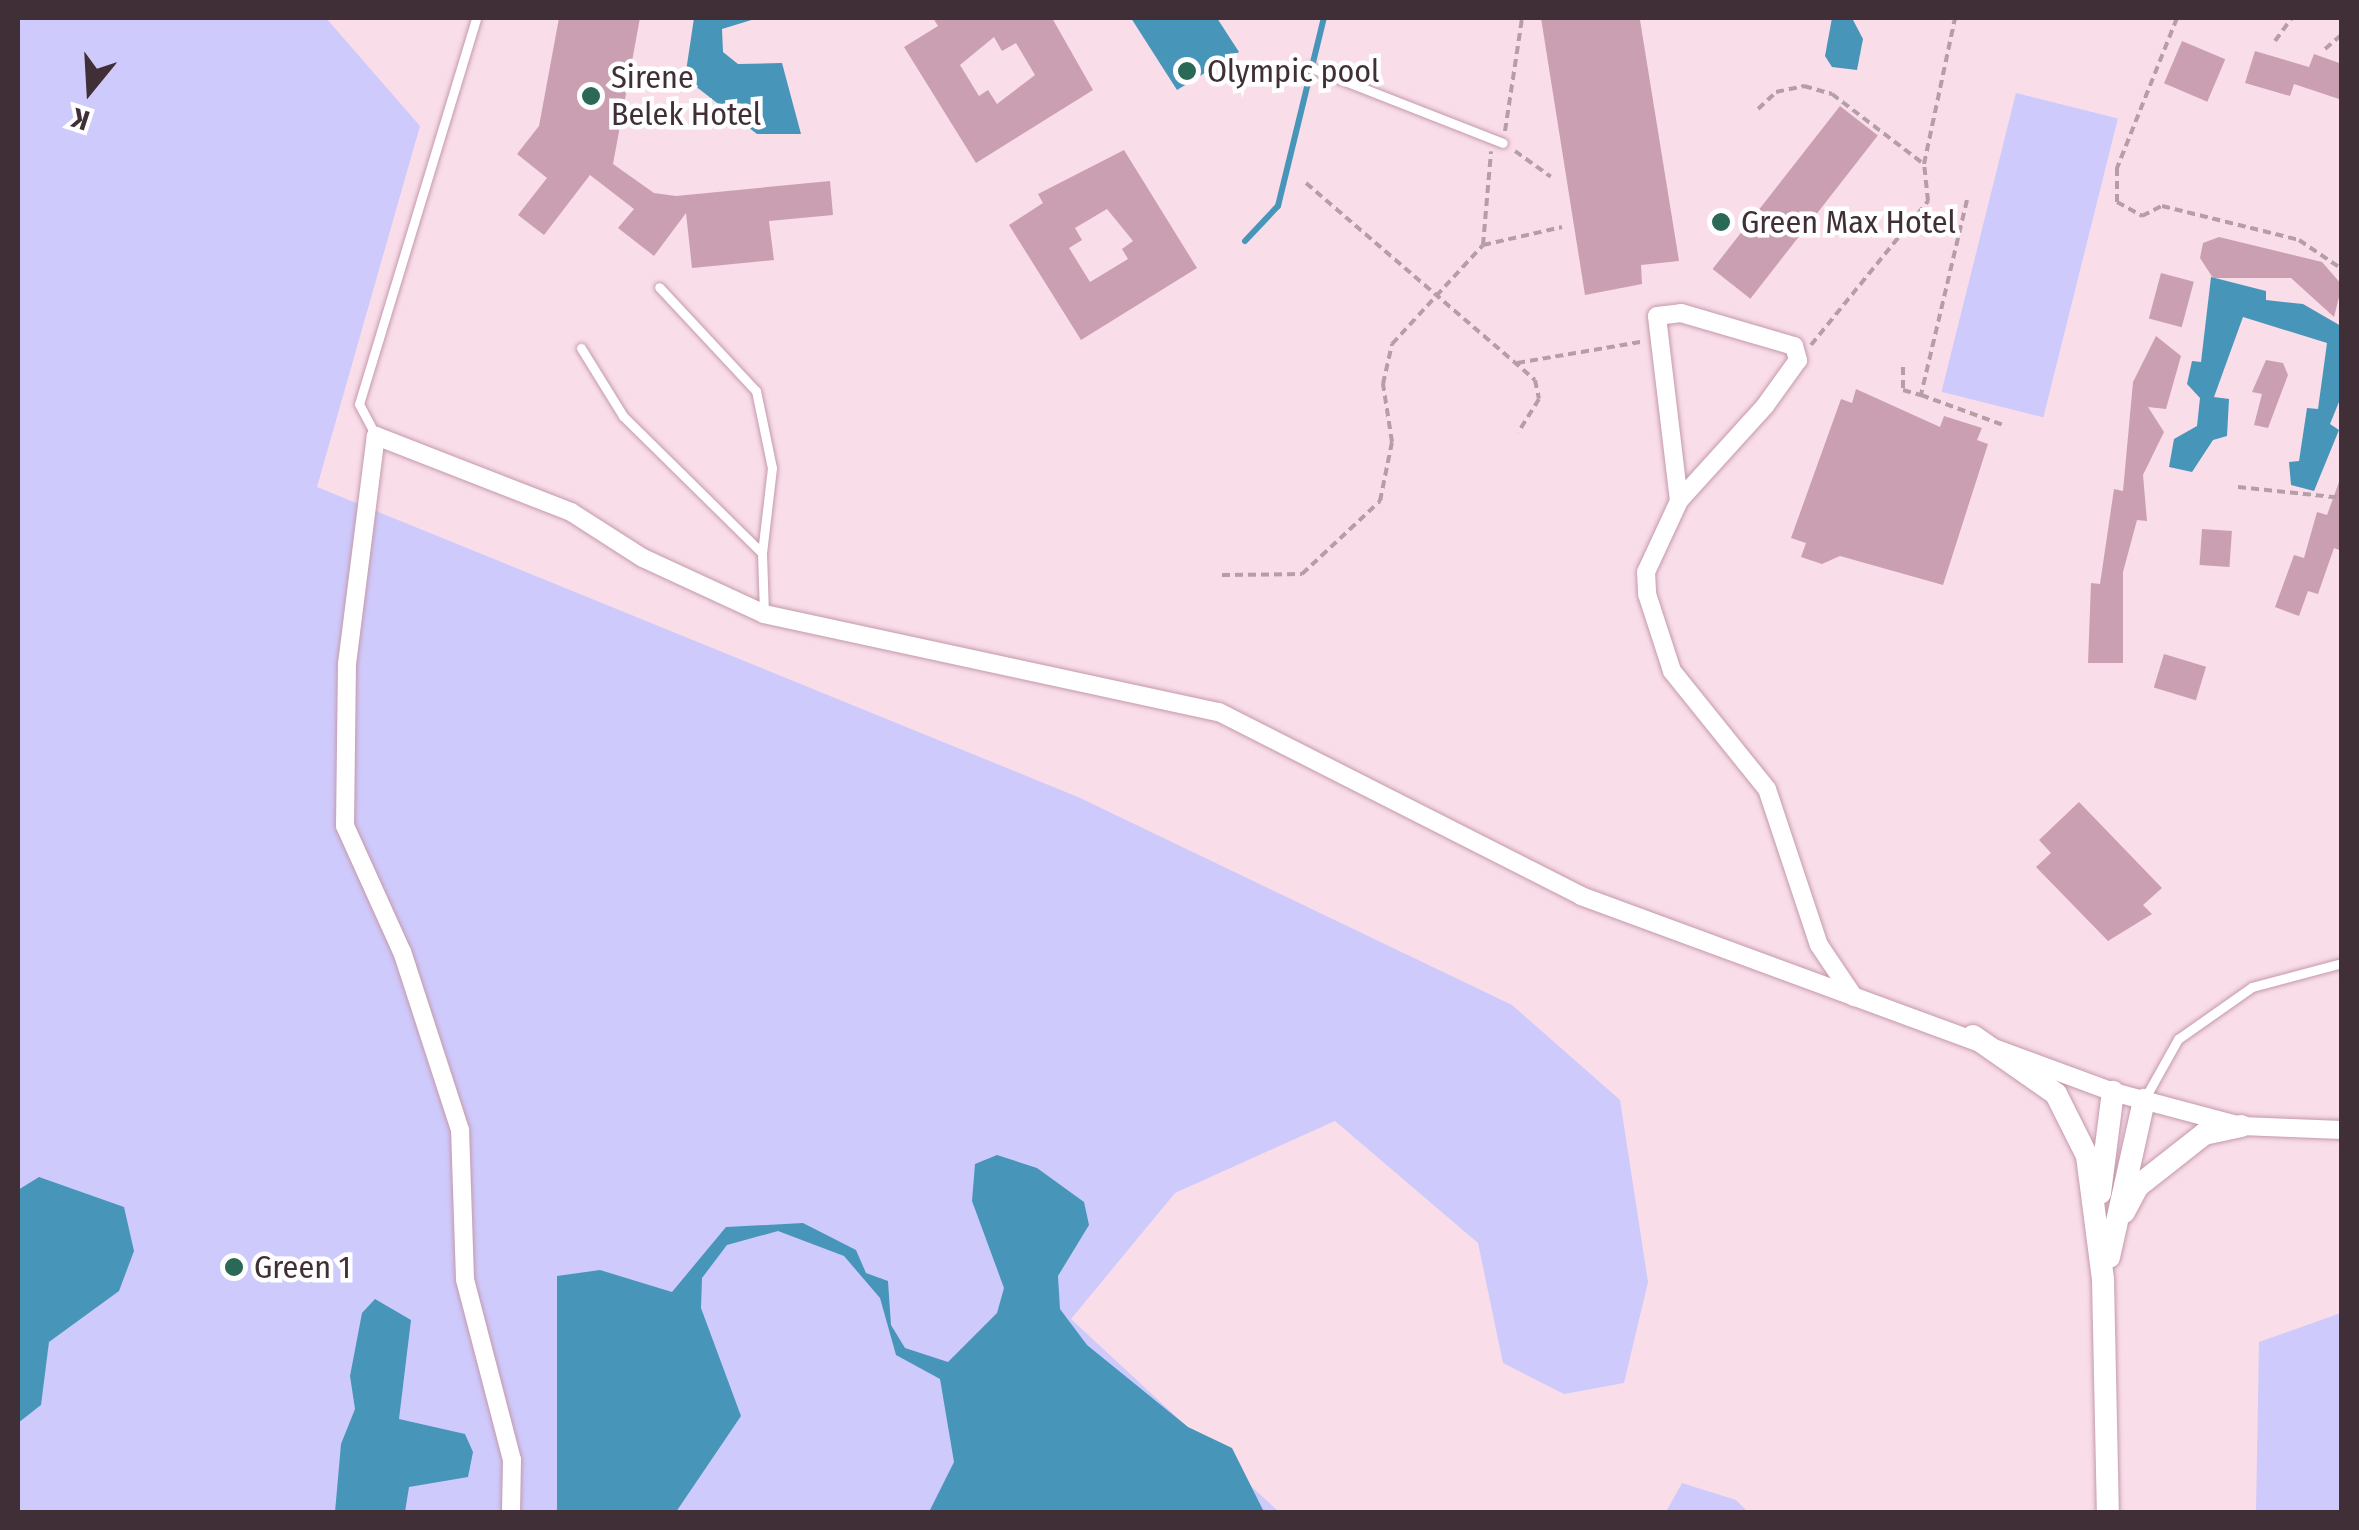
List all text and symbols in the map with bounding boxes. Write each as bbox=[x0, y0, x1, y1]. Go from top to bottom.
north arrow bbox=[40, 40, 140, 140]
place label: Olympic pool bbox=[1207, 52, 1380, 90]
place label: Sirene Belek Hotel bbox=[611, 59, 761, 134]
marker: Olympic pool bbox=[1176, 60, 1198, 82]
marker: Sirene Belek Hotel bbox=[580, 85, 602, 107]
text: K bbox=[68, 101, 93, 137]
place label: Green Max Hotel bbox=[1741, 203, 1956, 241]
marker: Green Max Hotel bbox=[1710, 211, 1732, 233]
place label: Green 1 bbox=[254, 1248, 351, 1286]
marker: Green 1 bbox=[223, 1256, 245, 1278]

